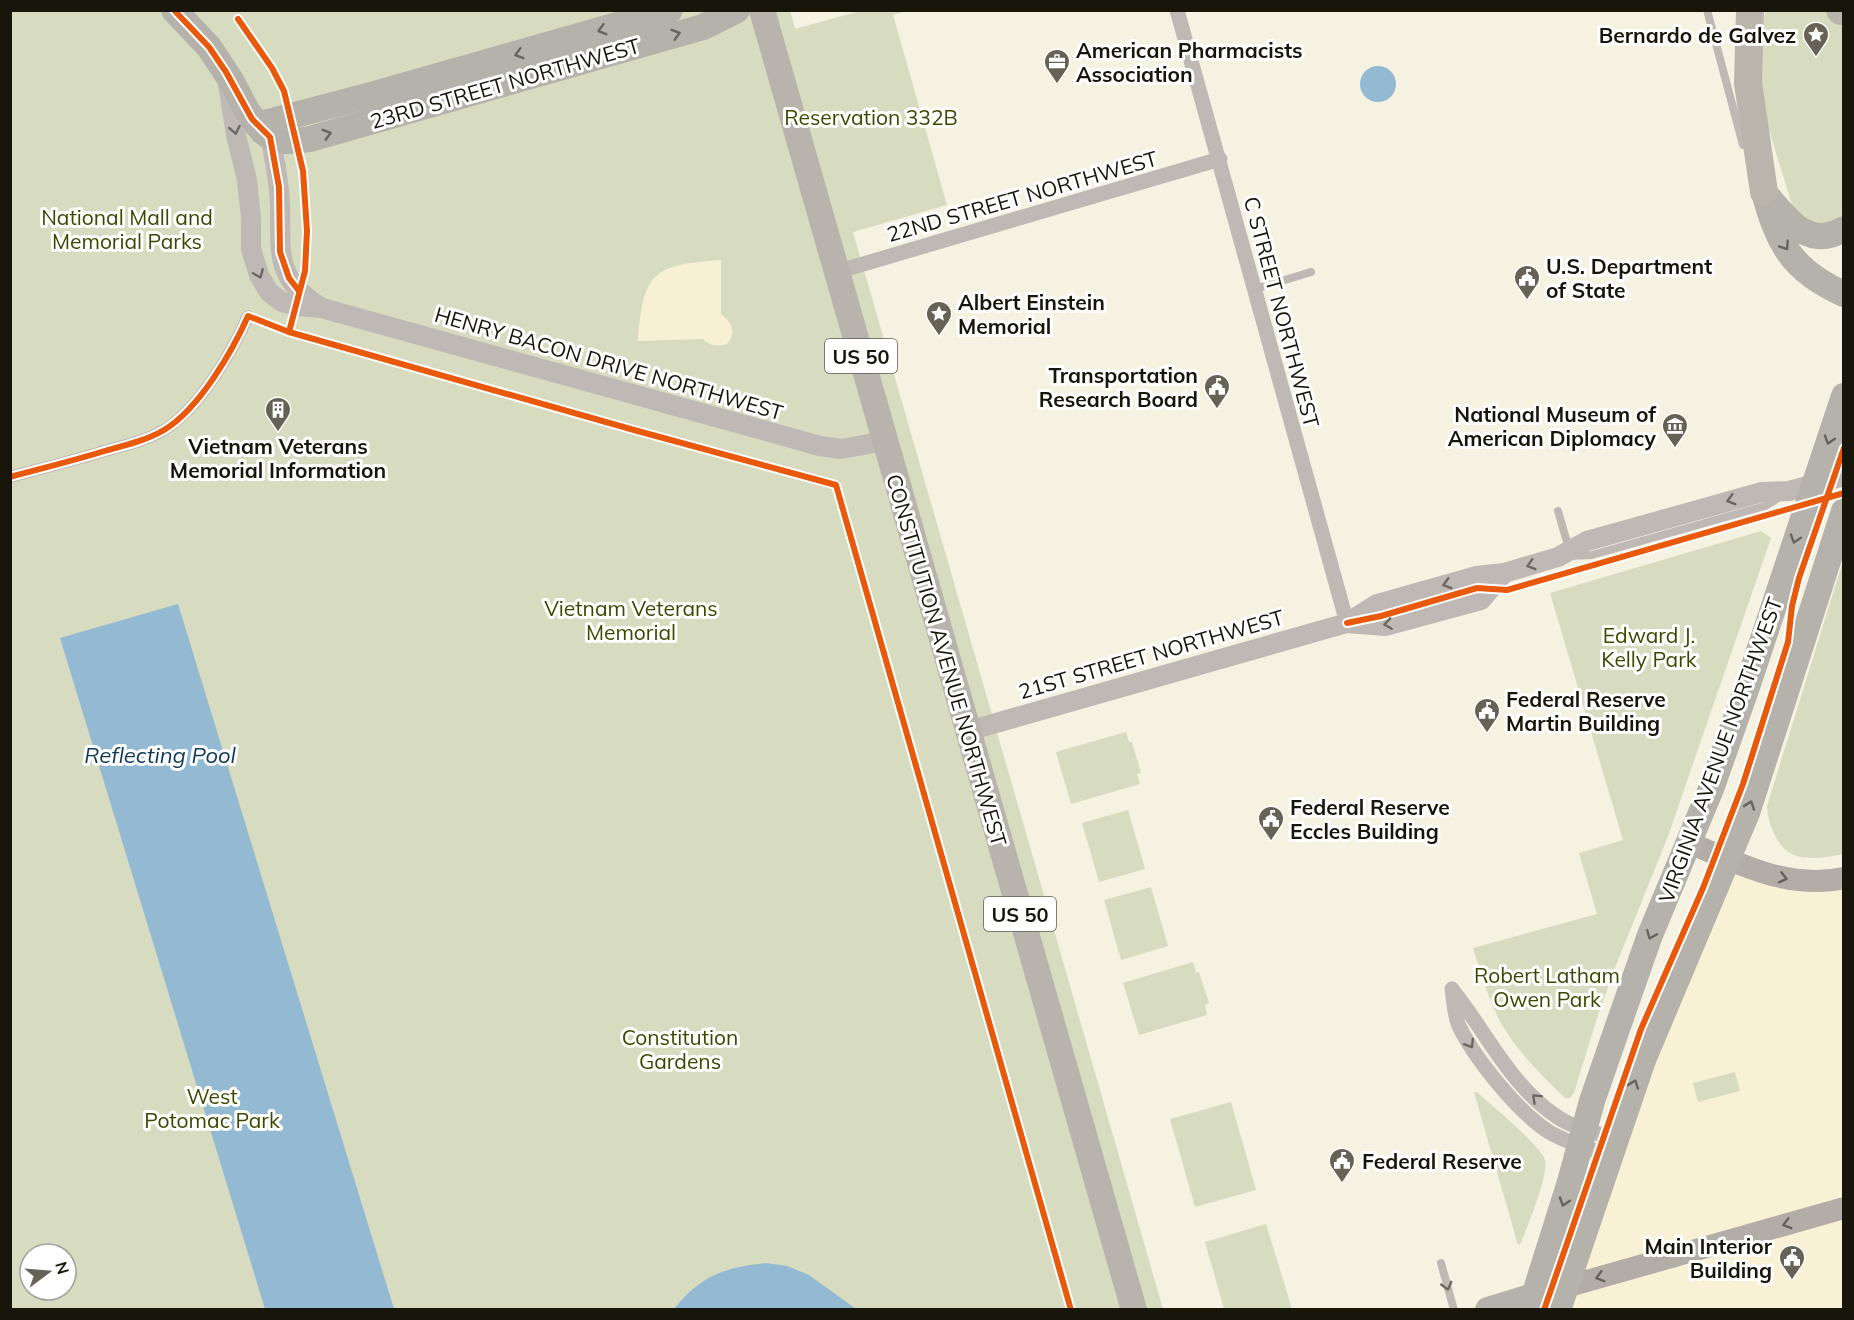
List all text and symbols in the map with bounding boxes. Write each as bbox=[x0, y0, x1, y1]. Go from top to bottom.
place icon: Bernardo de Galvez bbox=[1801, 20, 1831, 58]
place label: Bernardo de Galvez bbox=[1599, 22, 1796, 48]
one-way arrow bbox=[597, 23, 608, 35]
one-way arrow bbox=[670, 29, 681, 41]
street label: 23RD STREET NORTHWEST bbox=[367, 32, 643, 134]
place label: American Pharmacists Association bbox=[1076, 37, 1303, 87]
one-way arrow bbox=[514, 47, 524, 59]
office icon: American Pharmacists Association bbox=[1042, 47, 1072, 85]
park label: Reservation 332B bbox=[784, 104, 958, 130]
one-way arrow bbox=[228, 125, 241, 135]
one-way arrow bbox=[321, 129, 332, 141]
street label: 22ND STREET NORTHWEST bbox=[884, 145, 1161, 247]
street label: C STREET NORTHWEST bbox=[1239, 194, 1325, 431]
park label: National Mall and Memorial Parks bbox=[41, 204, 213, 254]
one-way arrow bbox=[1778, 240, 1789, 251]
place label: U.S. Department of State bbox=[1546, 253, 1712, 303]
public building icon: U.S. Department of State bbox=[1512, 263, 1542, 301]
one-way arrow bbox=[252, 267, 264, 278]
place label: Albert Einstein Memorial bbox=[958, 289, 1105, 339]
place icon: Albert Einstein Memorial bbox=[924, 299, 954, 337]
street label: HENRY BACON DRIVE NORTHWEST bbox=[432, 301, 786, 425]
road number: US 50 bbox=[825, 339, 897, 373]
place label: Transportation Research Board bbox=[1039, 362, 1198, 412]
public building icon: Transportation Research Board bbox=[1202, 372, 1232, 410]
building icon: Vietnam Veterans Memorial Information bbox=[263, 395, 293, 433]
place label: National Museum of American Diplomacy bbox=[1448, 401, 1657, 451]
museum icon: National Museum of American Diplomacy bbox=[1660, 411, 1690, 449]
place label: Vietnam Veterans Memorial Information bbox=[170, 433, 386, 483]
one-way arrow bbox=[1824, 434, 1837, 445]
street label: CONSTITUTION AVENUE NORTHWEST bbox=[881, 471, 1013, 849]
one-way arrow bbox=[1727, 493, 1737, 506]
one-way arrow bbox=[1790, 533, 1802, 544]
one-way arrow bbox=[1526, 558, 1537, 570]
one-way arrow bbox=[1442, 577, 1453, 589]
street label: VIRGINIA AVENUE NORTHWEST bbox=[1653, 593, 1788, 906]
park label: Vietnam Veterans Memorial bbox=[544, 595, 718, 645]
street label: 21ST STREET NORTHWEST bbox=[1016, 604, 1287, 704]
one-way arrow bbox=[1383, 617, 1393, 629]
park label: Edward J. Kelly Park bbox=[1601, 622, 1697, 672]
place label: Federal Reserve Martin Building bbox=[1506, 686, 1666, 736]
public building icon: Federal Reserve Martin Building bbox=[1472, 696, 1502, 734]
water label: Reflecting Pool bbox=[84, 741, 237, 769]
place label: Federal Reserve Eccles Building bbox=[1290, 794, 1450, 844]
one-way arrow bbox=[1742, 800, 1755, 811]
public building icon: Federal Reserve Eccles Building bbox=[1256, 804, 1286, 842]
one-way arrow bbox=[1778, 870, 1788, 883]
road number: US 50 bbox=[984, 897, 1056, 931]
one-way arrow bbox=[1646, 929, 1658, 940]
park label: Robert Latham Owen Park bbox=[1474, 962, 1620, 1012]
park label: Constitution Gardens bbox=[622, 1024, 738, 1074]
one-way arrow bbox=[1462, 1038, 1474, 1048]
one-way arrow bbox=[1627, 1079, 1640, 1090]
park label: West Potomac Park bbox=[144, 1083, 280, 1133]
one-way arrow bbox=[1532, 1095, 1543, 1106]
public building icon: Federal Reserve bbox=[1327, 1146, 1357, 1184]
place label: Federal Reserve bbox=[1362, 1148, 1522, 1174]
one-way arrow bbox=[1559, 1196, 1571, 1207]
one-way arrow bbox=[1782, 1216, 1792, 1229]
place label: Main Interior Building bbox=[1644, 1233, 1773, 1283]
north arrow bbox=[18, 1242, 78, 1302]
public building icon: Main Interior Building bbox=[1777, 1243, 1807, 1281]
text: N bbox=[51, 1259, 74, 1276]
one-way arrow bbox=[1595, 1270, 1606, 1282]
one-way arrow bbox=[1440, 1280, 1452, 1291]

